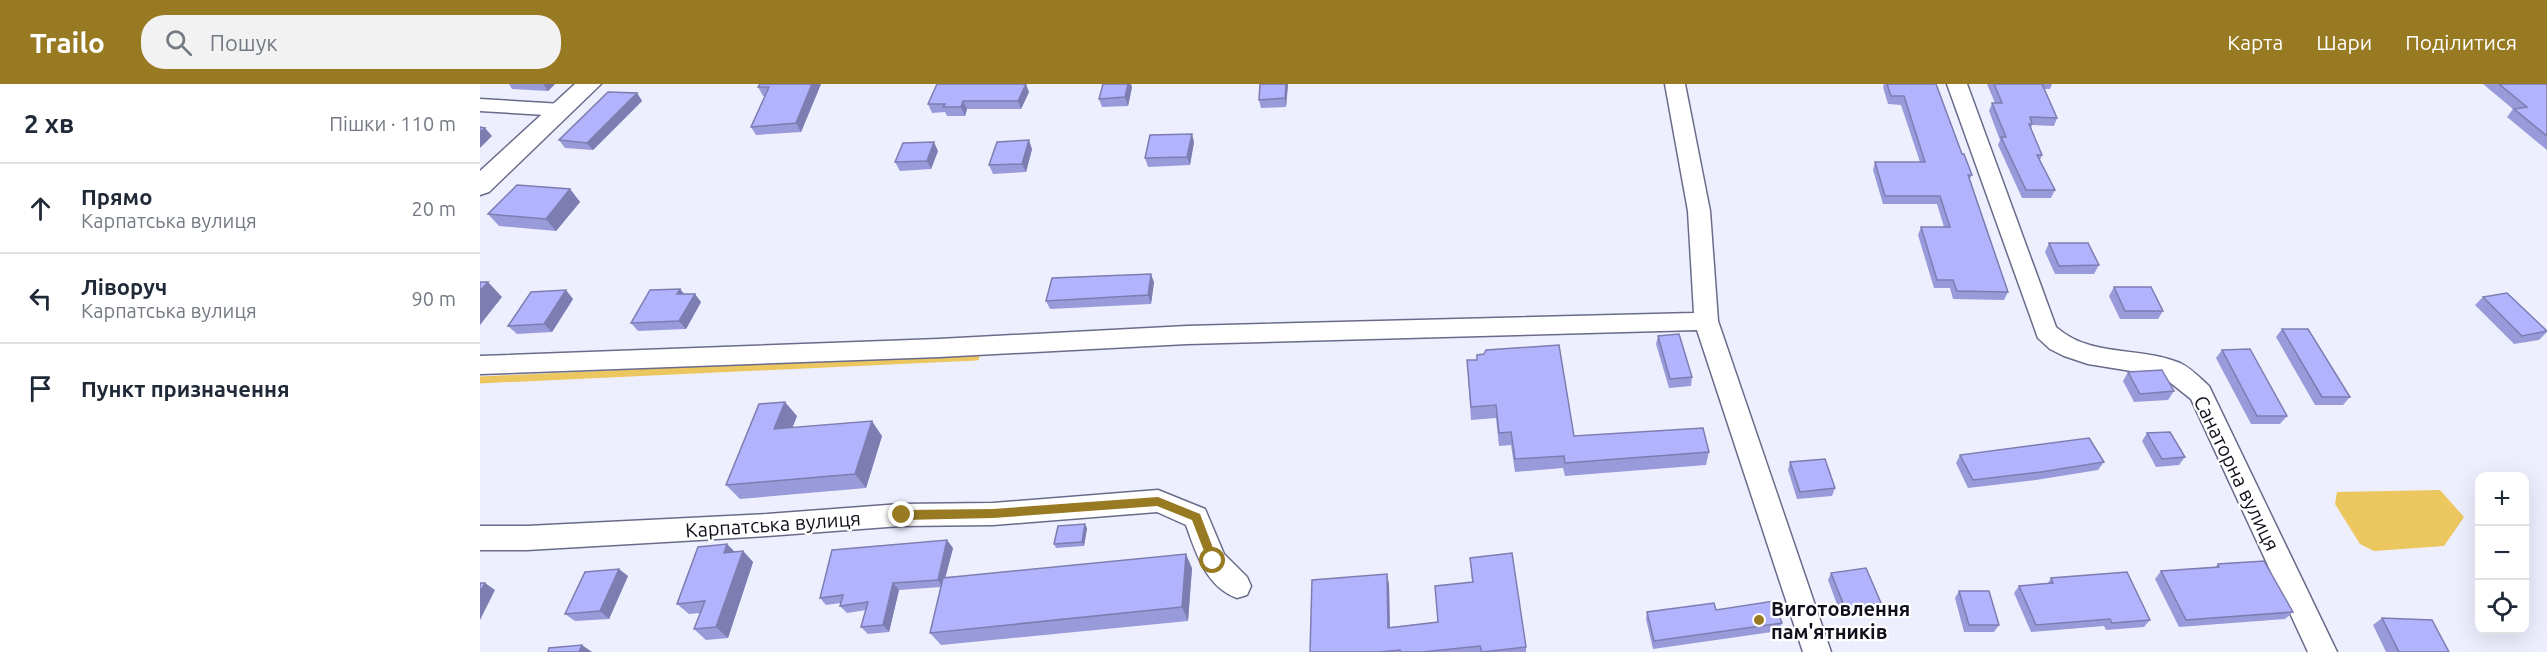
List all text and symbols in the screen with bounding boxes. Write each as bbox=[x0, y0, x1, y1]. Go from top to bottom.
search box bbox=[141, 15, 561, 69]
icon: search bbox=[162, 26, 195, 59]
text: Trailo bbox=[30, 27, 105, 58]
text: Пошук bbox=[210, 30, 278, 55]
text: Карта bbox=[2227, 30, 2283, 54]
text: Шари bbox=[2316, 30, 2372, 54]
text: Поділитися bbox=[2405, 30, 2517, 54]
text: 2 хв bbox=[24, 109, 74, 138]
text: Пішки · 110 m bbox=[329, 112, 456, 135]
text: Прямо bbox=[81, 184, 152, 209]
icon: ahead bbox=[24, 192, 57, 225]
text: 20 m bbox=[412, 197, 456, 220]
text: Карпатська вулиця bbox=[81, 209, 257, 232]
text: Ліворуч bbox=[81, 274, 167, 299]
icon: left bbox=[24, 282, 57, 315]
text: 90 m bbox=[412, 287, 456, 310]
text: Карпатська вулиця bbox=[81, 299, 257, 322]
icon: arrive bbox=[24, 372, 57, 405]
text: Пункт призначення bbox=[81, 376, 290, 401]
street label: Санаторна вулиця bbox=[2189, 392, 2285, 554]
map controls bbox=[2475, 472, 2529, 634]
button: + bbox=[2475, 472, 2529, 526]
route end bbox=[888, 501, 914, 527]
street label: Карпатська вулиця bbox=[684, 506, 862, 542]
button: − bbox=[2475, 526, 2529, 580]
route start bbox=[1199, 547, 1225, 573]
button: locate bbox=[2475, 580, 2529, 634]
place label: Виготовлення пам'ятників bbox=[1771, 597, 1910, 643]
marker: Виготовлення пам'ятників bbox=[1752, 613, 1766, 627]

